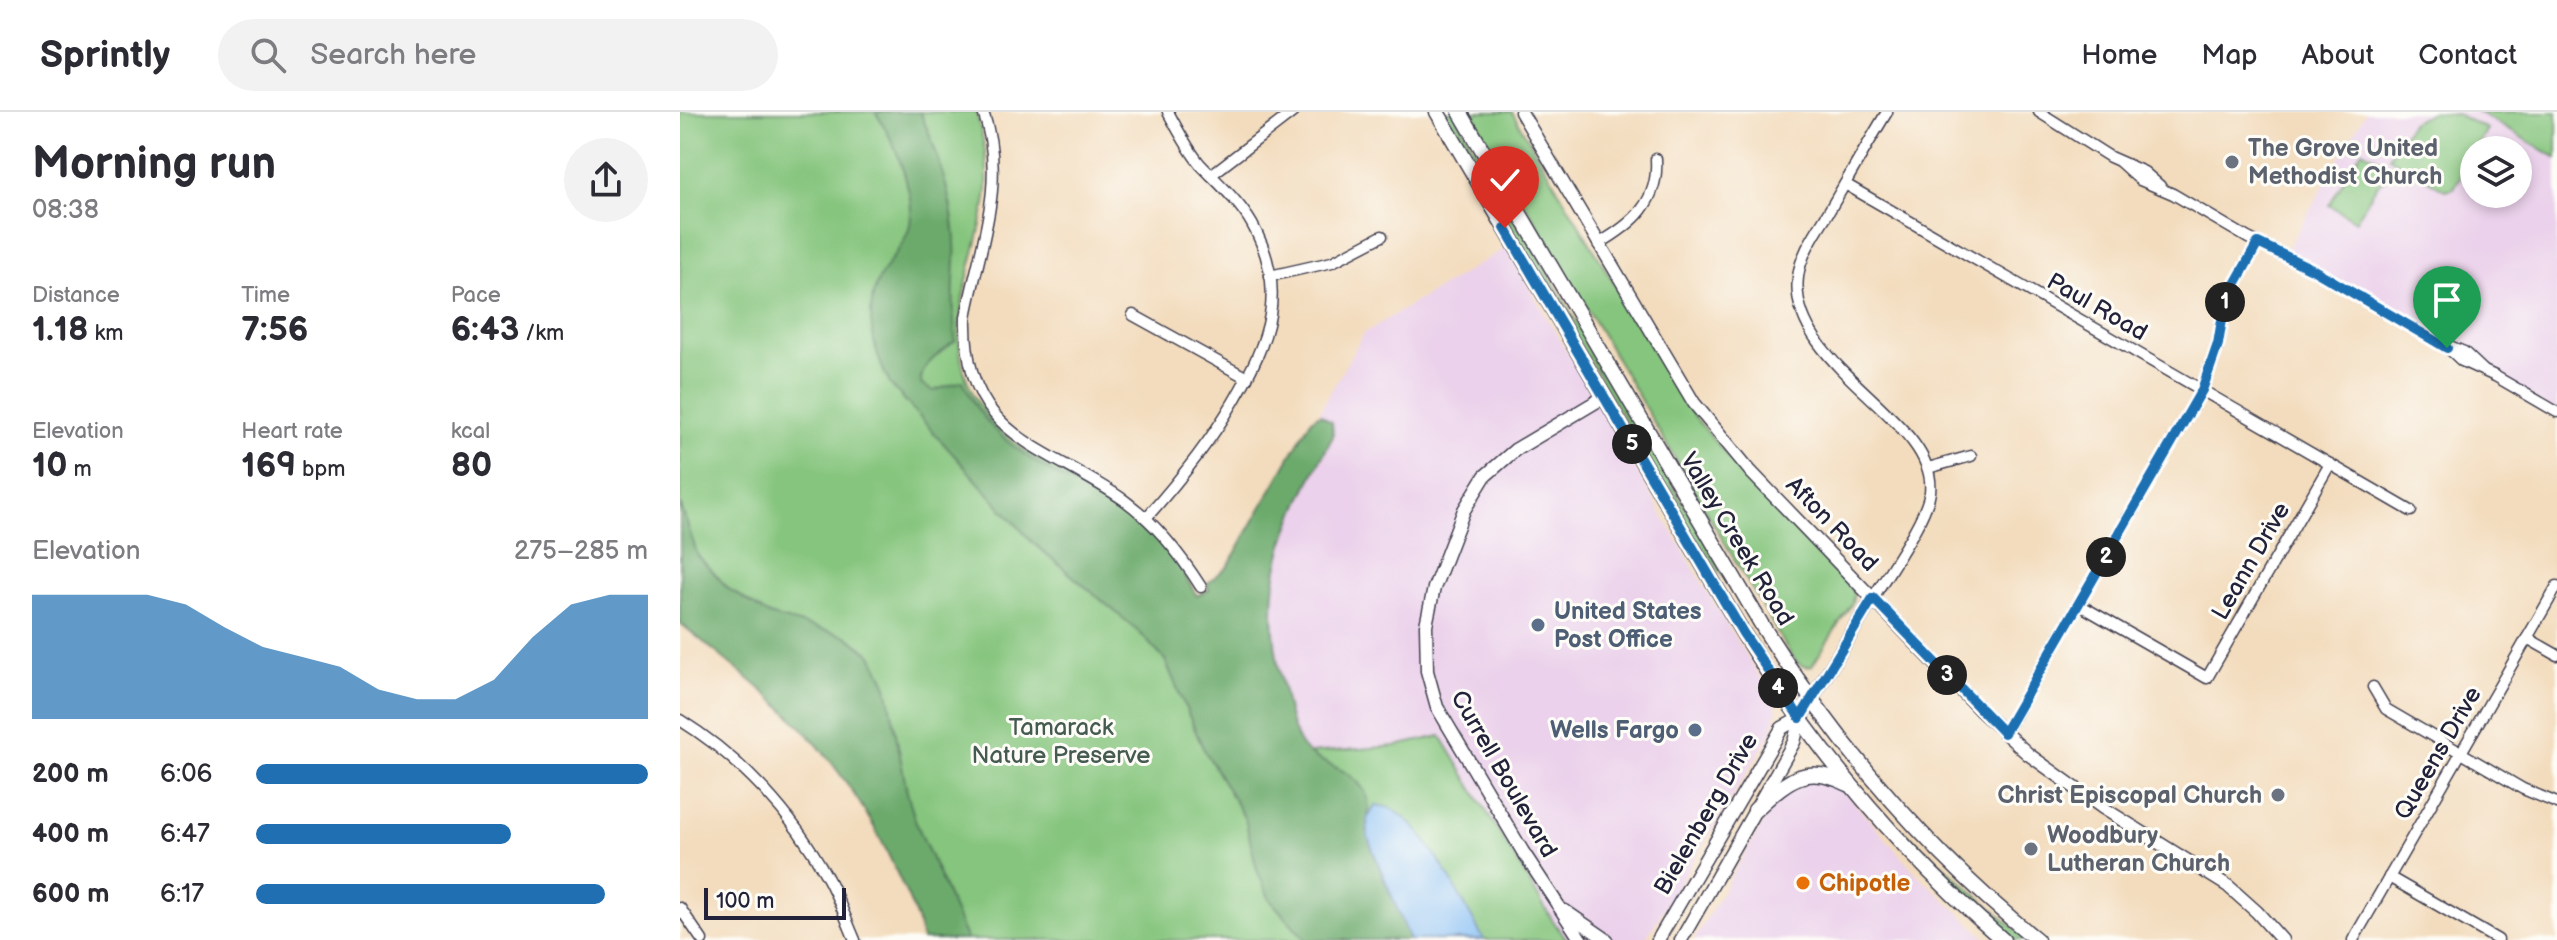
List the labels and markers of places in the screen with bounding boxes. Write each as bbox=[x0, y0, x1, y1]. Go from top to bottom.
place label: The Grove United Methodist Church bbox=[2248, 134, 2442, 191]
pin bbox=[1471, 146, 1539, 228]
marker: The Grove United Methodist Church bbox=[2223, 153, 2241, 171]
pin bbox=[2413, 266, 2481, 348]
pin: 1 bbox=[2205, 282, 2245, 322]
pin: 5 bbox=[1612, 424, 1652, 464]
pin: 2 bbox=[2086, 537, 2126, 577]
place label: United States Post Office bbox=[1554, 597, 1702, 654]
marker: United States Post Office bbox=[1529, 616, 1547, 634]
pin: 3 bbox=[1927, 655, 1967, 695]
pin: 4 bbox=[1758, 668, 1798, 708]
place label: Wells Fargo bbox=[1550, 716, 1679, 745]
marker: Wells Fargo bbox=[1686, 721, 1704, 739]
place label: Christ Episcopal Church bbox=[1997, 781, 2262, 810]
marker: Christ Episcopal Church bbox=[2269, 786, 2287, 804]
place label: Woodbury Lutheran Church bbox=[2047, 821, 2230, 878]
marker: Woodbury Lutheran Church bbox=[2022, 840, 2040, 858]
place label: Chipotle bbox=[1819, 869, 1911, 898]
marker: Chipotle bbox=[1794, 874, 1812, 892]

